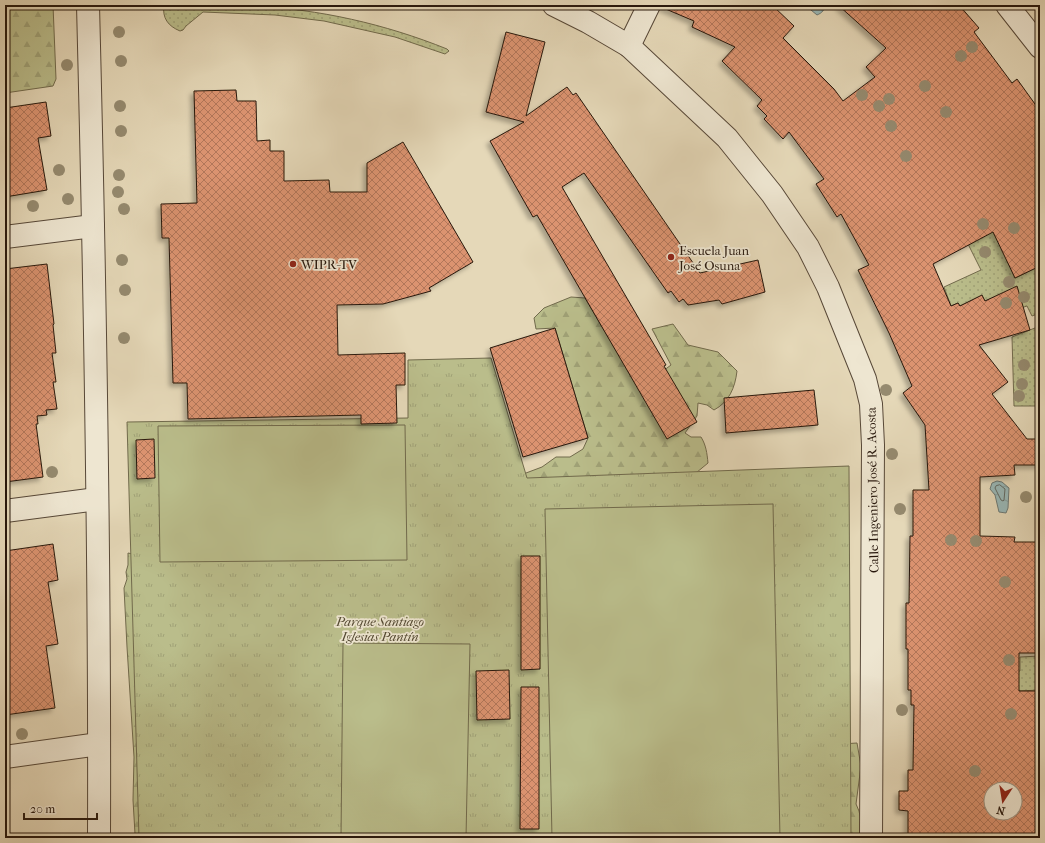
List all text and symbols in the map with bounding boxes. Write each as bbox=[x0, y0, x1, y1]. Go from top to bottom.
place label: Escuela Juan José Osuna bbox=[678, 243, 750, 273]
marker: Escuela Juan José Osuna bbox=[666, 252, 676, 262]
place label: WIPR-TV bbox=[300, 257, 357, 272]
marker: WIPR-TV bbox=[288, 259, 298, 269]
street label: Calle Ingeniero José R. Acosta bbox=[864, 406, 881, 573]
park label: Parque Santiago Iglesias Pantín bbox=[335, 614, 424, 644]
north arrow bbox=[983, 781, 1023, 821]
scale bar bbox=[24, 795, 97, 821]
text: 20 m bbox=[30, 802, 55, 816]
text: N bbox=[995, 803, 1006, 818]

